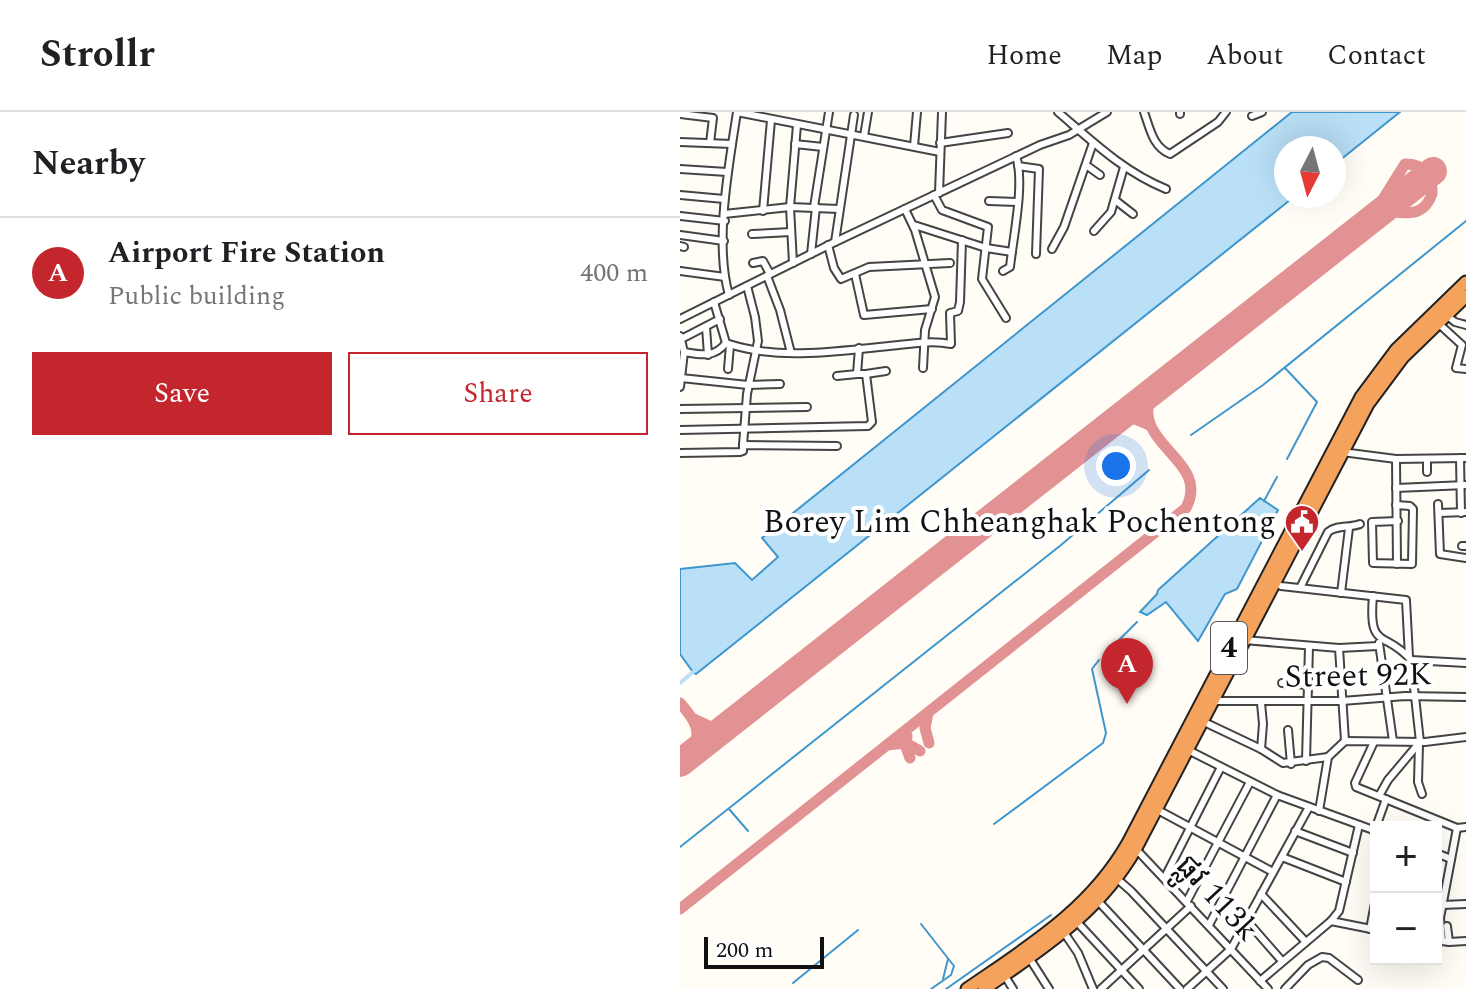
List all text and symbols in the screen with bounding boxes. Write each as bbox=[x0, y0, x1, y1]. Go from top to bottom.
text: Strollr bbox=[40, 26, 155, 84]
text: Home bbox=[986, 34, 1062, 77]
text: Map bbox=[1106, 34, 1162, 77]
text: About bbox=[1206, 34, 1283, 77]
text: Contact bbox=[1327, 34, 1426, 77]
north arrow bbox=[1274, 136, 1346, 208]
text: Nearby bbox=[32, 138, 145, 190]
text: Airport Fire Station bbox=[108, 230, 385, 276]
text: A bbox=[48, 253, 68, 293]
text: 400 m bbox=[580, 253, 648, 293]
text: Public building bbox=[108, 276, 285, 316]
button: Save bbox=[32, 352, 332, 435]
button: Share bbox=[348, 352, 648, 435]
your location bbox=[1096, 446, 1136, 486]
place label: Borey Lim Chheanghak Pochentong bbox=[763, 498, 1276, 547]
public building icon: Borey Lim Chheanghak Pochentong bbox=[1283, 503, 1321, 553]
road number: 4 bbox=[1211, 622, 1247, 674]
pin: A bbox=[1101, 638, 1153, 704]
street label: Street 92K bbox=[1284, 650, 1432, 702]
map controls bbox=[1370, 821, 1442, 965]
button: + bbox=[1370, 821, 1442, 893]
street label: ផ្លូវ 113k bbox=[1162, 843, 1271, 955]
button: − bbox=[1370, 893, 1442, 965]
scale bar bbox=[704, 933, 824, 969]
text: 200 m bbox=[716, 934, 773, 967]

